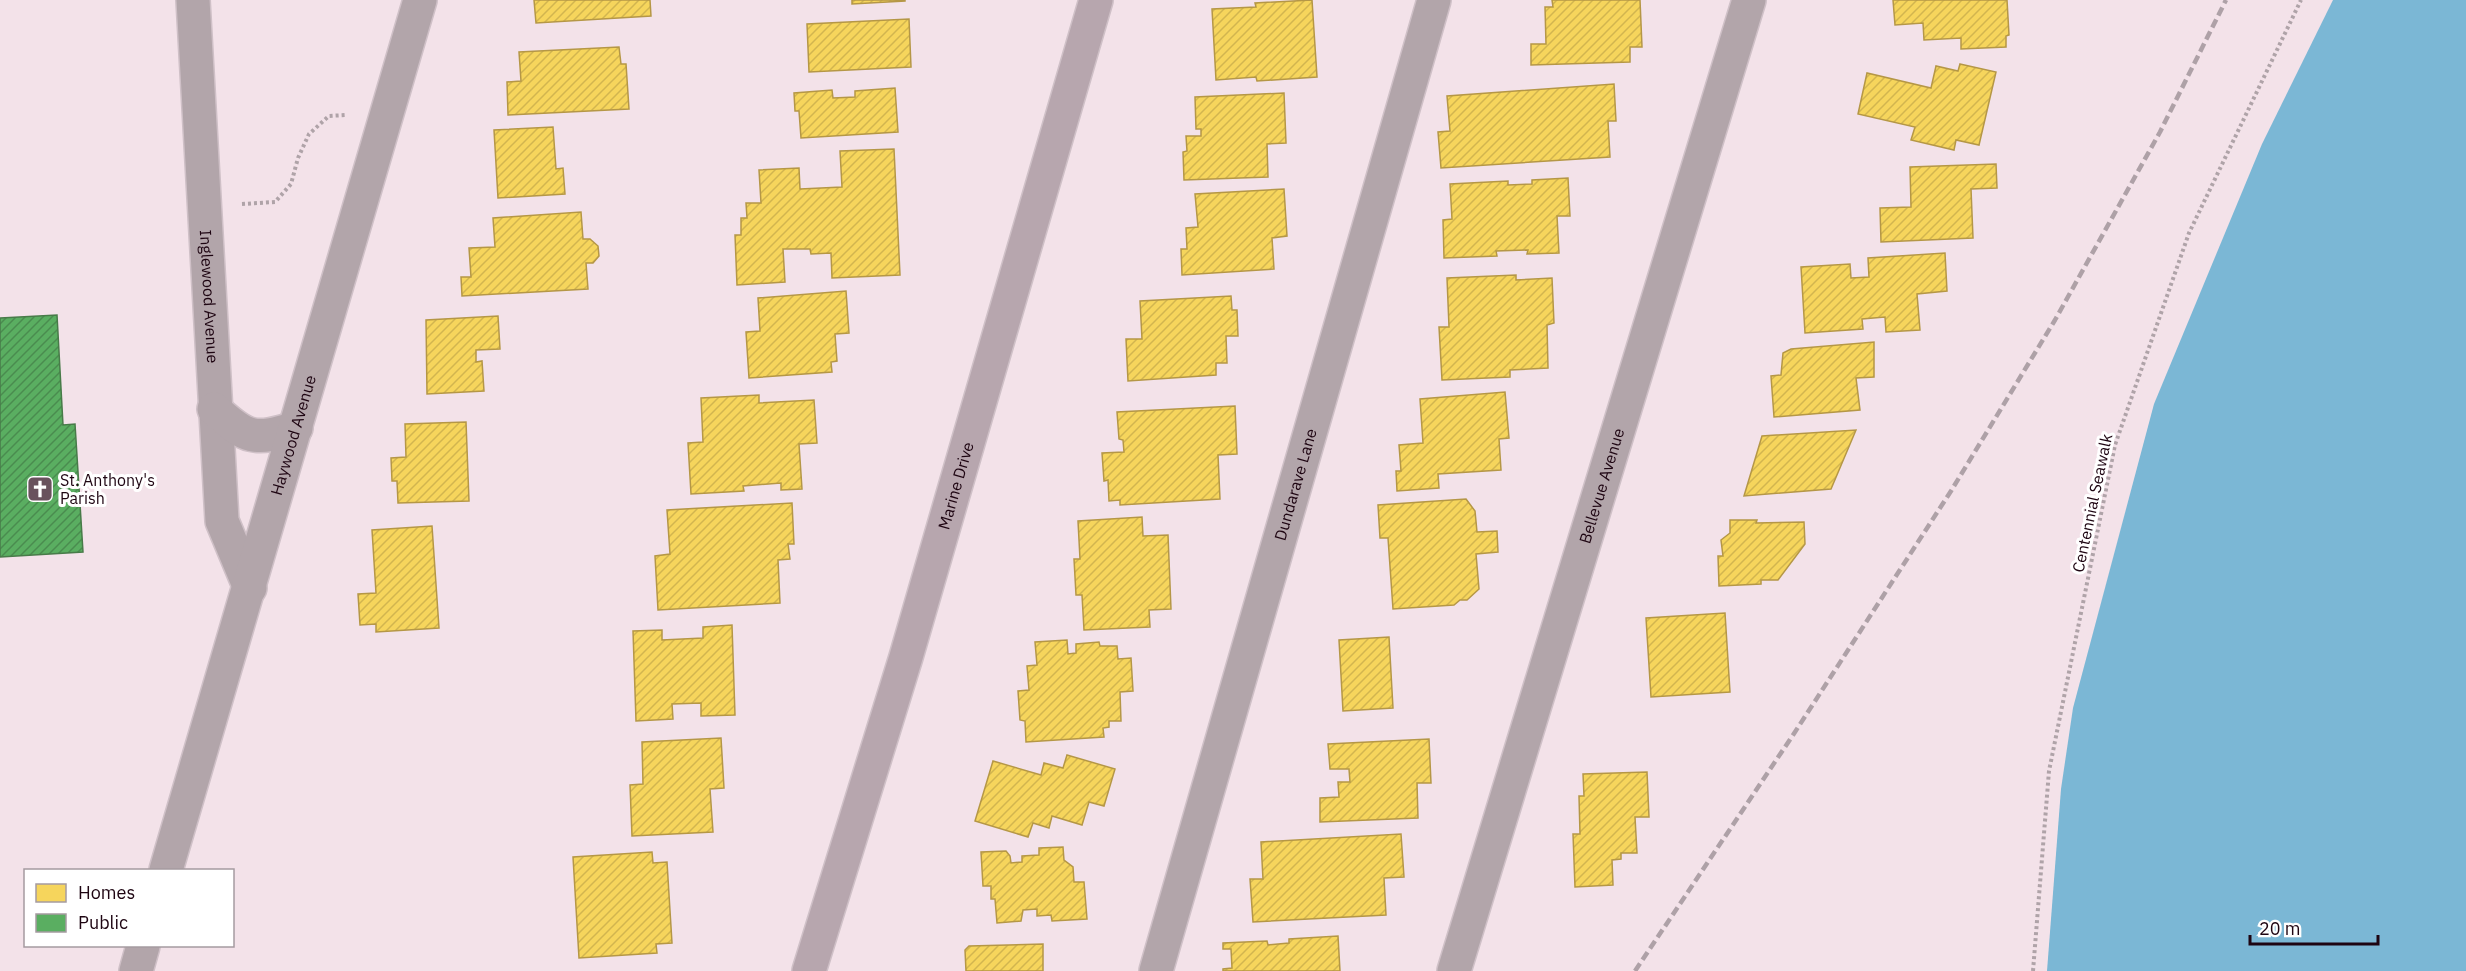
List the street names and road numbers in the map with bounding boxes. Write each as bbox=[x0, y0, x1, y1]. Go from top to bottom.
street label: Inglewood Avenue bbox=[196, 229, 223, 364]
street label: Haywood Avenue bbox=[266, 372, 320, 498]
street label: Dundarave Lane bbox=[1270, 426, 1321, 543]
street label: Bellevue Avenue bbox=[1574, 426, 1628, 546]
street label: Centennial Seawalk bbox=[2068, 431, 2117, 574]
street label: Marine Drive bbox=[933, 439, 978, 532]

